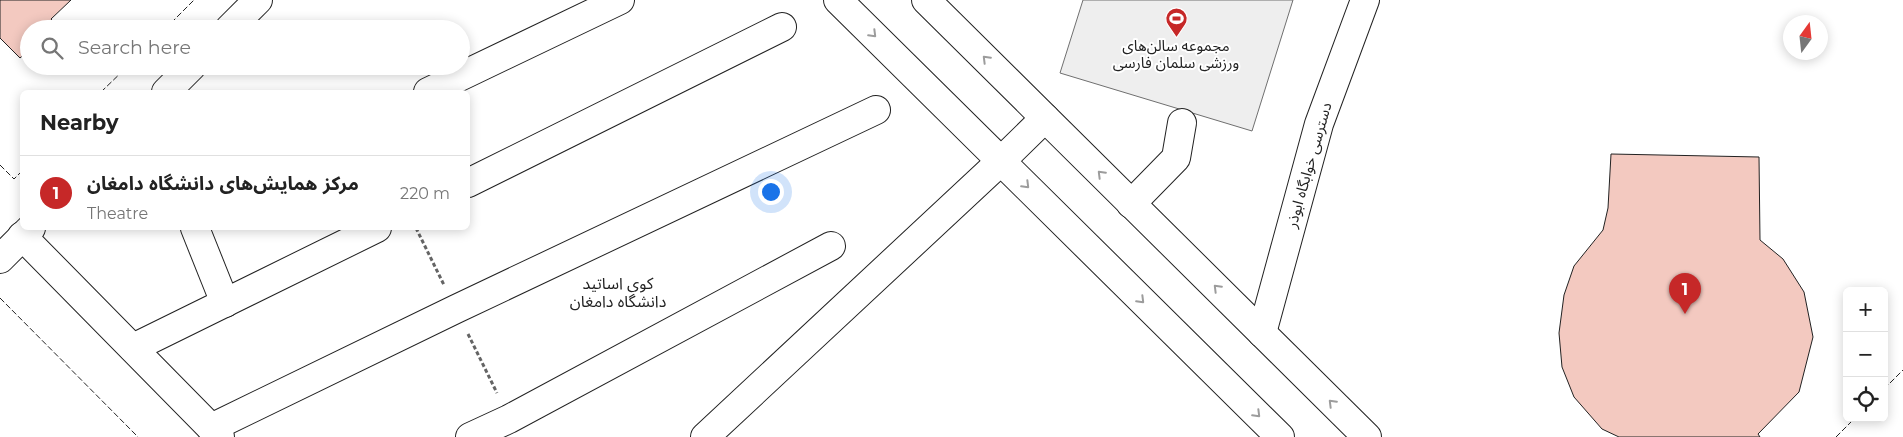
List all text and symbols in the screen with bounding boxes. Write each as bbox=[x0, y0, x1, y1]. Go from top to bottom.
sports icon: مجموعه سالن‌های ورزشی سلمان فارسی bbox=[1164, 6, 1188, 37]
north arrow bbox=[1783, 15, 1828, 60]
search box bbox=[20, 20, 470, 75]
one-way arrow bbox=[867, 28, 876, 37]
icon: search bbox=[38, 34, 66, 62]
text: Search here bbox=[78, 36, 191, 59]
place label: مجموعه سالن‌های ورزشی سلمان فارسی bbox=[1113, 36, 1239, 72]
one-way arrow bbox=[983, 56, 992, 65]
street label: دسترسی خوابگاه ابوذر bbox=[1281, 100, 1336, 231]
text: Nearby bbox=[40, 110, 119, 135]
one-way arrow bbox=[1098, 171, 1107, 180]
text: مرکز همایش‌های دانشگاه دامغان bbox=[87, 172, 359, 195]
your location bbox=[758, 179, 784, 205]
one-way arrow bbox=[1020, 180, 1029, 189]
text: 1 bbox=[53, 184, 59, 203]
text: 220 m bbox=[400, 184, 450, 203]
text: Theatre bbox=[87, 204, 148, 223]
pin: 1 bbox=[1669, 273, 1701, 314]
district label: کوی اساتید دانشگاه دامغان bbox=[570, 274, 666, 311]
one-way arrow bbox=[1214, 285, 1223, 294]
map controls bbox=[1843, 287, 1888, 422]
button: + bbox=[1843, 287, 1888, 332]
one-way arrow bbox=[1135, 294, 1144, 303]
button: − bbox=[1843, 332, 1888, 377]
button: locate bbox=[1843, 377, 1888, 422]
one-way arrow bbox=[1329, 399, 1338, 408]
one-way arrow bbox=[1251, 408, 1260, 417]

